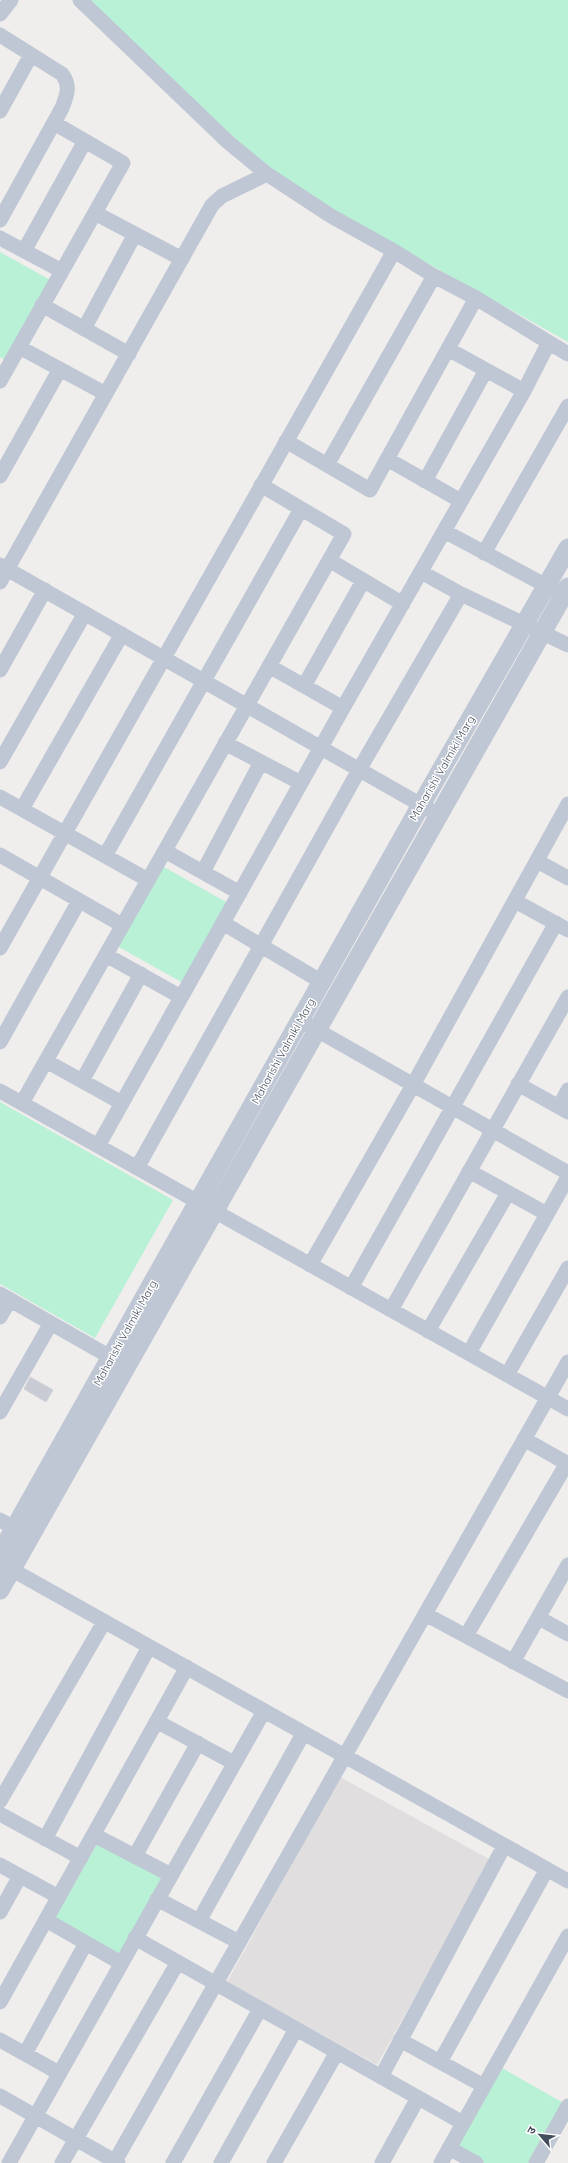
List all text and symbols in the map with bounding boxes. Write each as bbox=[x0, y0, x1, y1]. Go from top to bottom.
street label: Maharishi Valmiki Marg bbox=[406, 713, 478, 823]
street label: Maharishi Valmiki Marg bbox=[248, 996, 318, 1106]
street label: Maharishi Valmiki Marg bbox=[90, 1278, 160, 1388]
north arrow bbox=[520, 2115, 560, 2155]
text: उ bbox=[523, 2124, 539, 2136]

